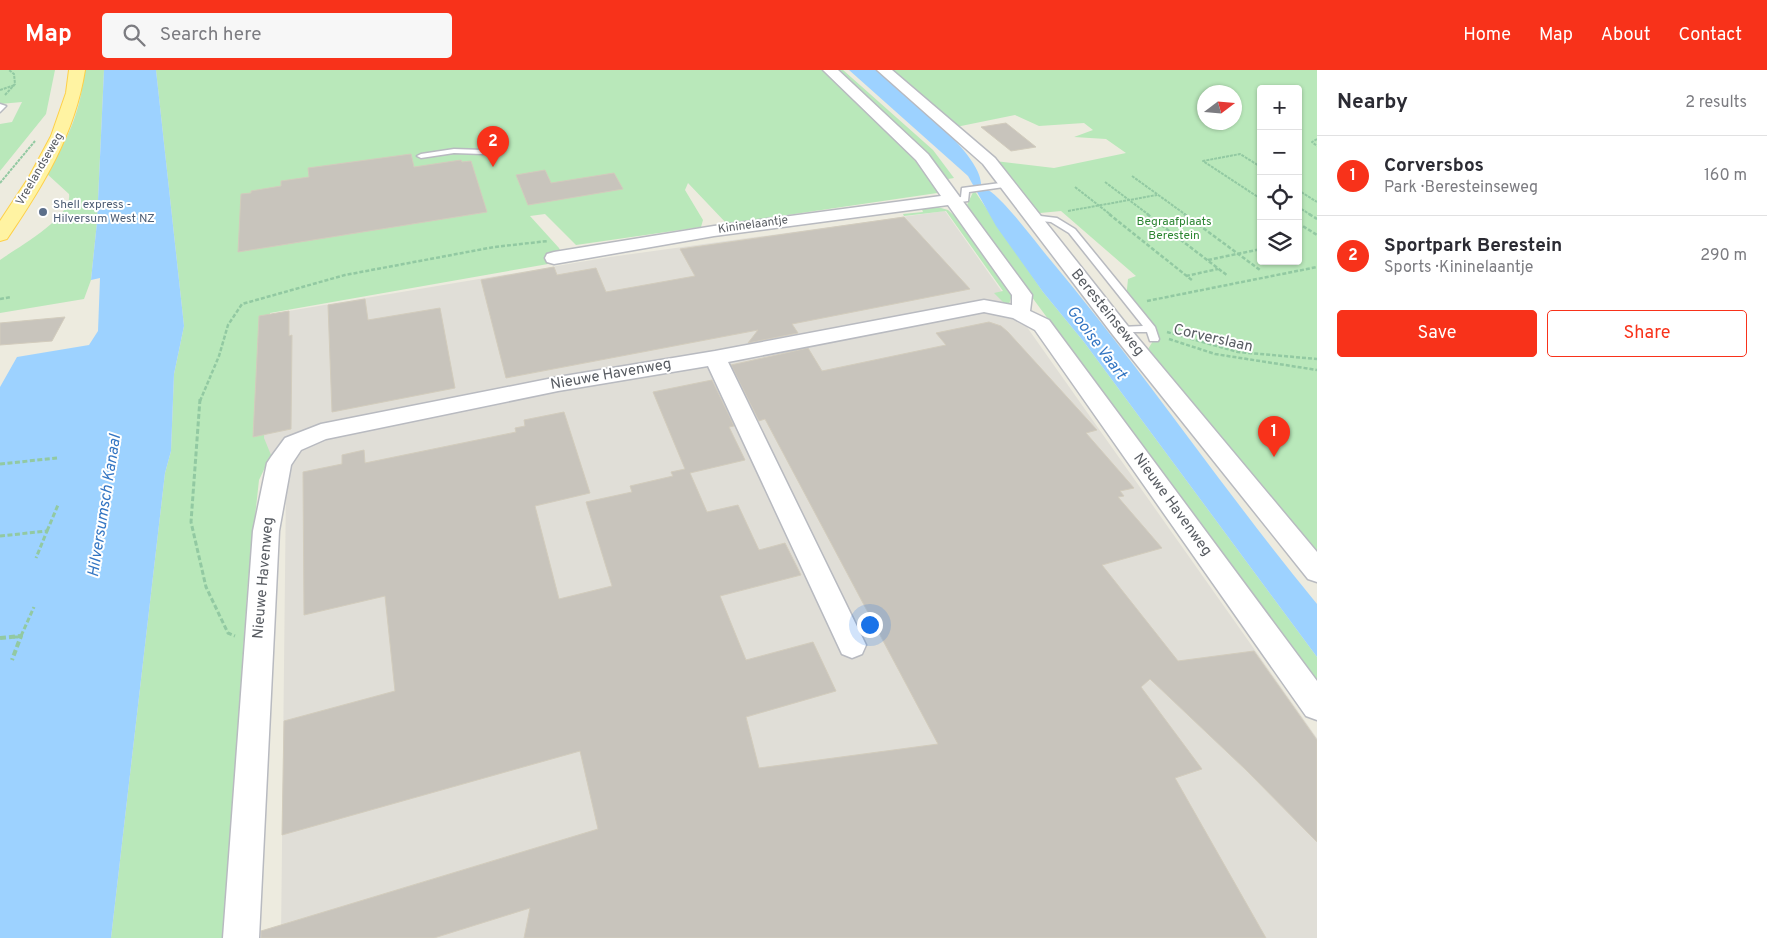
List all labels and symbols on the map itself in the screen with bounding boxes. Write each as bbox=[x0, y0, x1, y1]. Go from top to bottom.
north arrow bbox=[1197, 85, 1242, 130]
pin: 2 bbox=[477, 126, 509, 167]
street label: Vreelandseweg bbox=[13, 130, 67, 208]
place label: Shell express - Hilversum West NZ bbox=[53, 197, 155, 227]
marker: Shell express - Hilversum West NZ bbox=[37, 206, 49, 218]
street label: Kininelaantje bbox=[717, 212, 789, 238]
park label: Begraafplaats Berestein bbox=[1136, 214, 1212, 244]
street label: Beresteinseweg bbox=[1066, 266, 1148, 360]
water label: Gooise Vaart bbox=[1062, 302, 1131, 385]
street label: Corverslaan bbox=[1171, 321, 1255, 357]
street label: Nieuwe Havenweg bbox=[549, 355, 673, 395]
pin: 1 bbox=[1258, 416, 1290, 457]
water label: Hilversumsch Kanaal bbox=[84, 432, 126, 579]
street label: Nieuwe Havenweg bbox=[1128, 450, 1216, 560]
street label: Nieuwe Havenweg bbox=[249, 516, 279, 640]
your location bbox=[857, 612, 883, 638]

